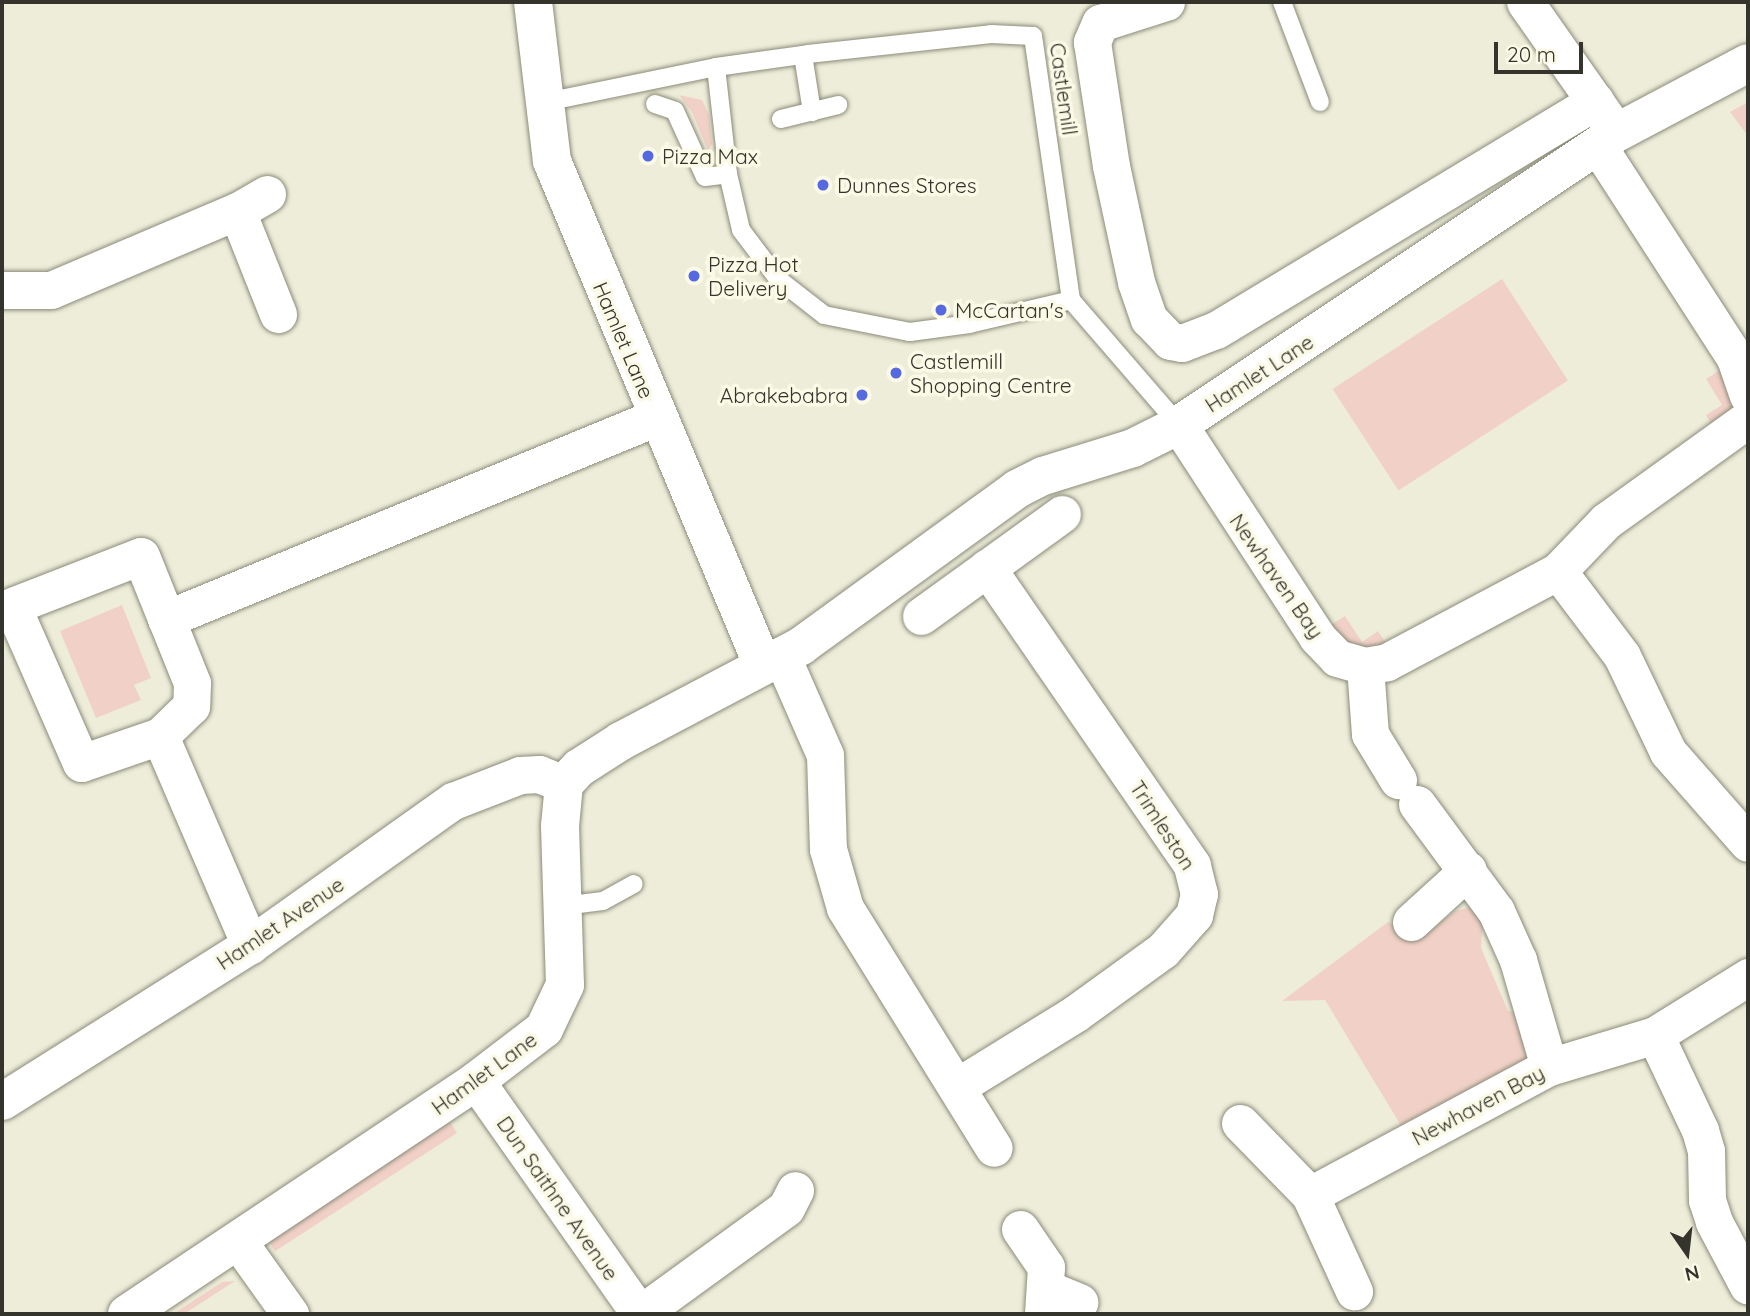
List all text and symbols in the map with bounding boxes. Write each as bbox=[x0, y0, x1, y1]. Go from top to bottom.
scale bar bbox=[1498, 28, 1587, 72]
street label: Castlemill bbox=[1045, 41, 1083, 137]
text: 20 m bbox=[1507, 41, 1556, 67]
place label: Pizza Max bbox=[662, 143, 758, 169]
marker: Pizza Max bbox=[640, 148, 656, 164]
place label: Dunnes Stores bbox=[837, 172, 977, 198]
marker: Dunnes Stores bbox=[815, 177, 831, 193]
place label: Pizza Hot Delivery bbox=[708, 251, 799, 301]
marker: Pizza Hot Delivery bbox=[686, 268, 702, 284]
street label: Hamlet Lane bbox=[588, 278, 660, 402]
place label: McCartan's bbox=[955, 297, 1064, 323]
marker: McCartan's bbox=[933, 302, 949, 318]
street label: Hamlet Lane bbox=[1200, 329, 1318, 417]
place label: Castlemill Shopping Centre bbox=[910, 348, 1072, 398]
marker: Castlemill Shopping Centre bbox=[888, 365, 904, 381]
place label: Abrakebabra bbox=[720, 382, 848, 408]
marker: Abrakebabra bbox=[854, 387, 870, 403]
street label: Newhaven Bay bbox=[1225, 509, 1329, 643]
street label: Trimleston bbox=[1125, 776, 1201, 874]
street label: Hamlet Avenue bbox=[212, 871, 348, 975]
street label: Hamlet Lane bbox=[426, 1026, 542, 1120]
street label: Newhaven Bay bbox=[1407, 1060, 1549, 1150]
street label: Dun Saithne Avenue bbox=[492, 1111, 624, 1285]
north arrow bbox=[1652, 1218, 1722, 1288]
text: N bbox=[1682, 1260, 1702, 1287]

